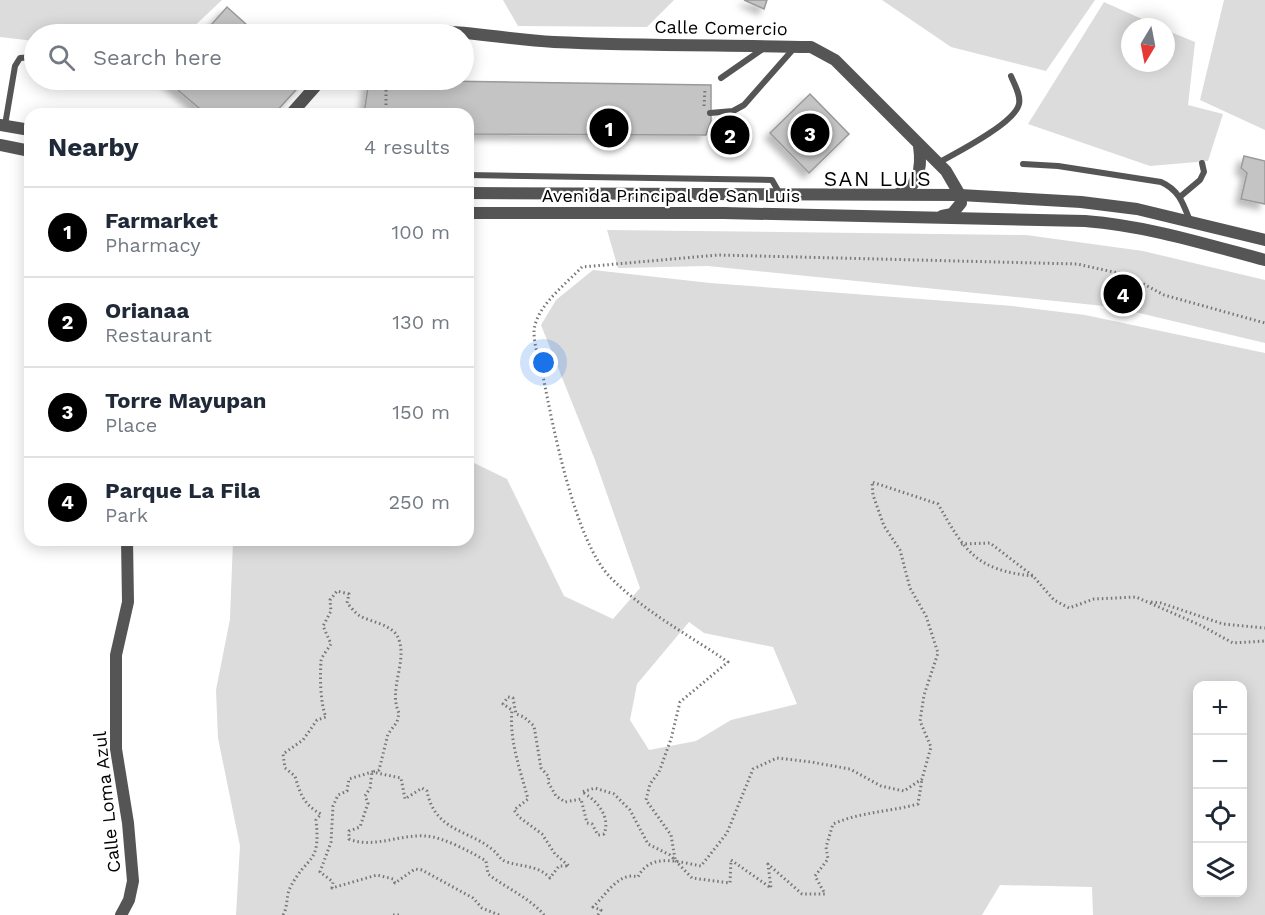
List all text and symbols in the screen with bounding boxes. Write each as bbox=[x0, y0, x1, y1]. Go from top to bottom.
street label: Calle Comercio bbox=[654, 16, 788, 39]
north arrow bbox=[1121, 18, 1175, 72]
search box bbox=[24, 24, 474, 90]
icon: search bbox=[45, 41, 78, 74]
text: Search here bbox=[93, 45, 222, 70]
pin: 1 bbox=[590, 106, 628, 150]
pin: 3 bbox=[790, 110, 830, 156]
pin: 2 bbox=[710, 112, 750, 158]
text: Nearby bbox=[48, 132, 139, 162]
text: 4 results bbox=[364, 135, 450, 159]
district label: SAN LUIS bbox=[824, 166, 932, 191]
street label: Avenida Principal de San Luis bbox=[542, 185, 800, 206]
text: Farmarket bbox=[105, 208, 218, 233]
text: 1 bbox=[63, 220, 72, 244]
text: 100 m bbox=[391, 220, 450, 244]
text: Pharmacy bbox=[105, 233, 201, 257]
pin: 4 bbox=[1104, 272, 1142, 316]
text: Orianaa bbox=[105, 298, 189, 323]
text: 2 bbox=[62, 310, 73, 334]
text: 130 m bbox=[392, 310, 450, 334]
text: Restaurant bbox=[105, 323, 212, 347]
your location bbox=[529, 348, 558, 377]
text: Torre Mayupan bbox=[105, 388, 266, 413]
text: 3 bbox=[62, 400, 73, 424]
text: 150 m bbox=[392, 400, 450, 424]
text: Place bbox=[105, 413, 157, 437]
text: Parque La Fila bbox=[105, 478, 260, 503]
text: 4 bbox=[61, 490, 74, 514]
text: 250 m bbox=[388, 490, 450, 514]
text: Park bbox=[105, 503, 148, 527]
map controls bbox=[1193, 681, 1247, 897]
button: + bbox=[1193, 681, 1247, 735]
street label: Calle Loma Azul bbox=[89, 730, 124, 874]
button: − bbox=[1193, 735, 1247, 789]
button: locate bbox=[1193, 789, 1247, 843]
button: layers bbox=[1193, 843, 1247, 897]

